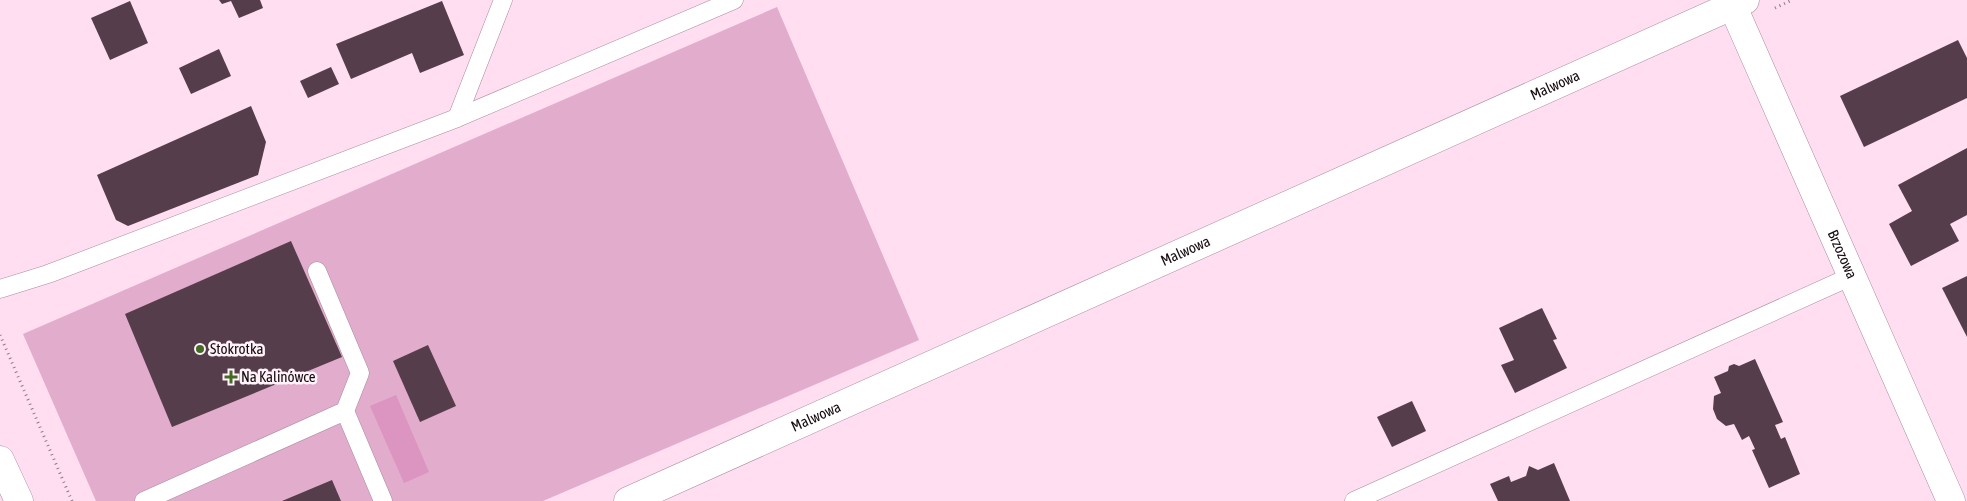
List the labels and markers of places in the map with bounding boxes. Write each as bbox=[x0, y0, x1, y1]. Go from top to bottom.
place label: Stokrotka bbox=[210, 340, 264, 357]
marker: Stokrotka bbox=[194, 343, 206, 355]
place label: Na Kalinówce bbox=[241, 368, 316, 385]
marker: Na Kalinówce bbox=[225, 371, 237, 383]

